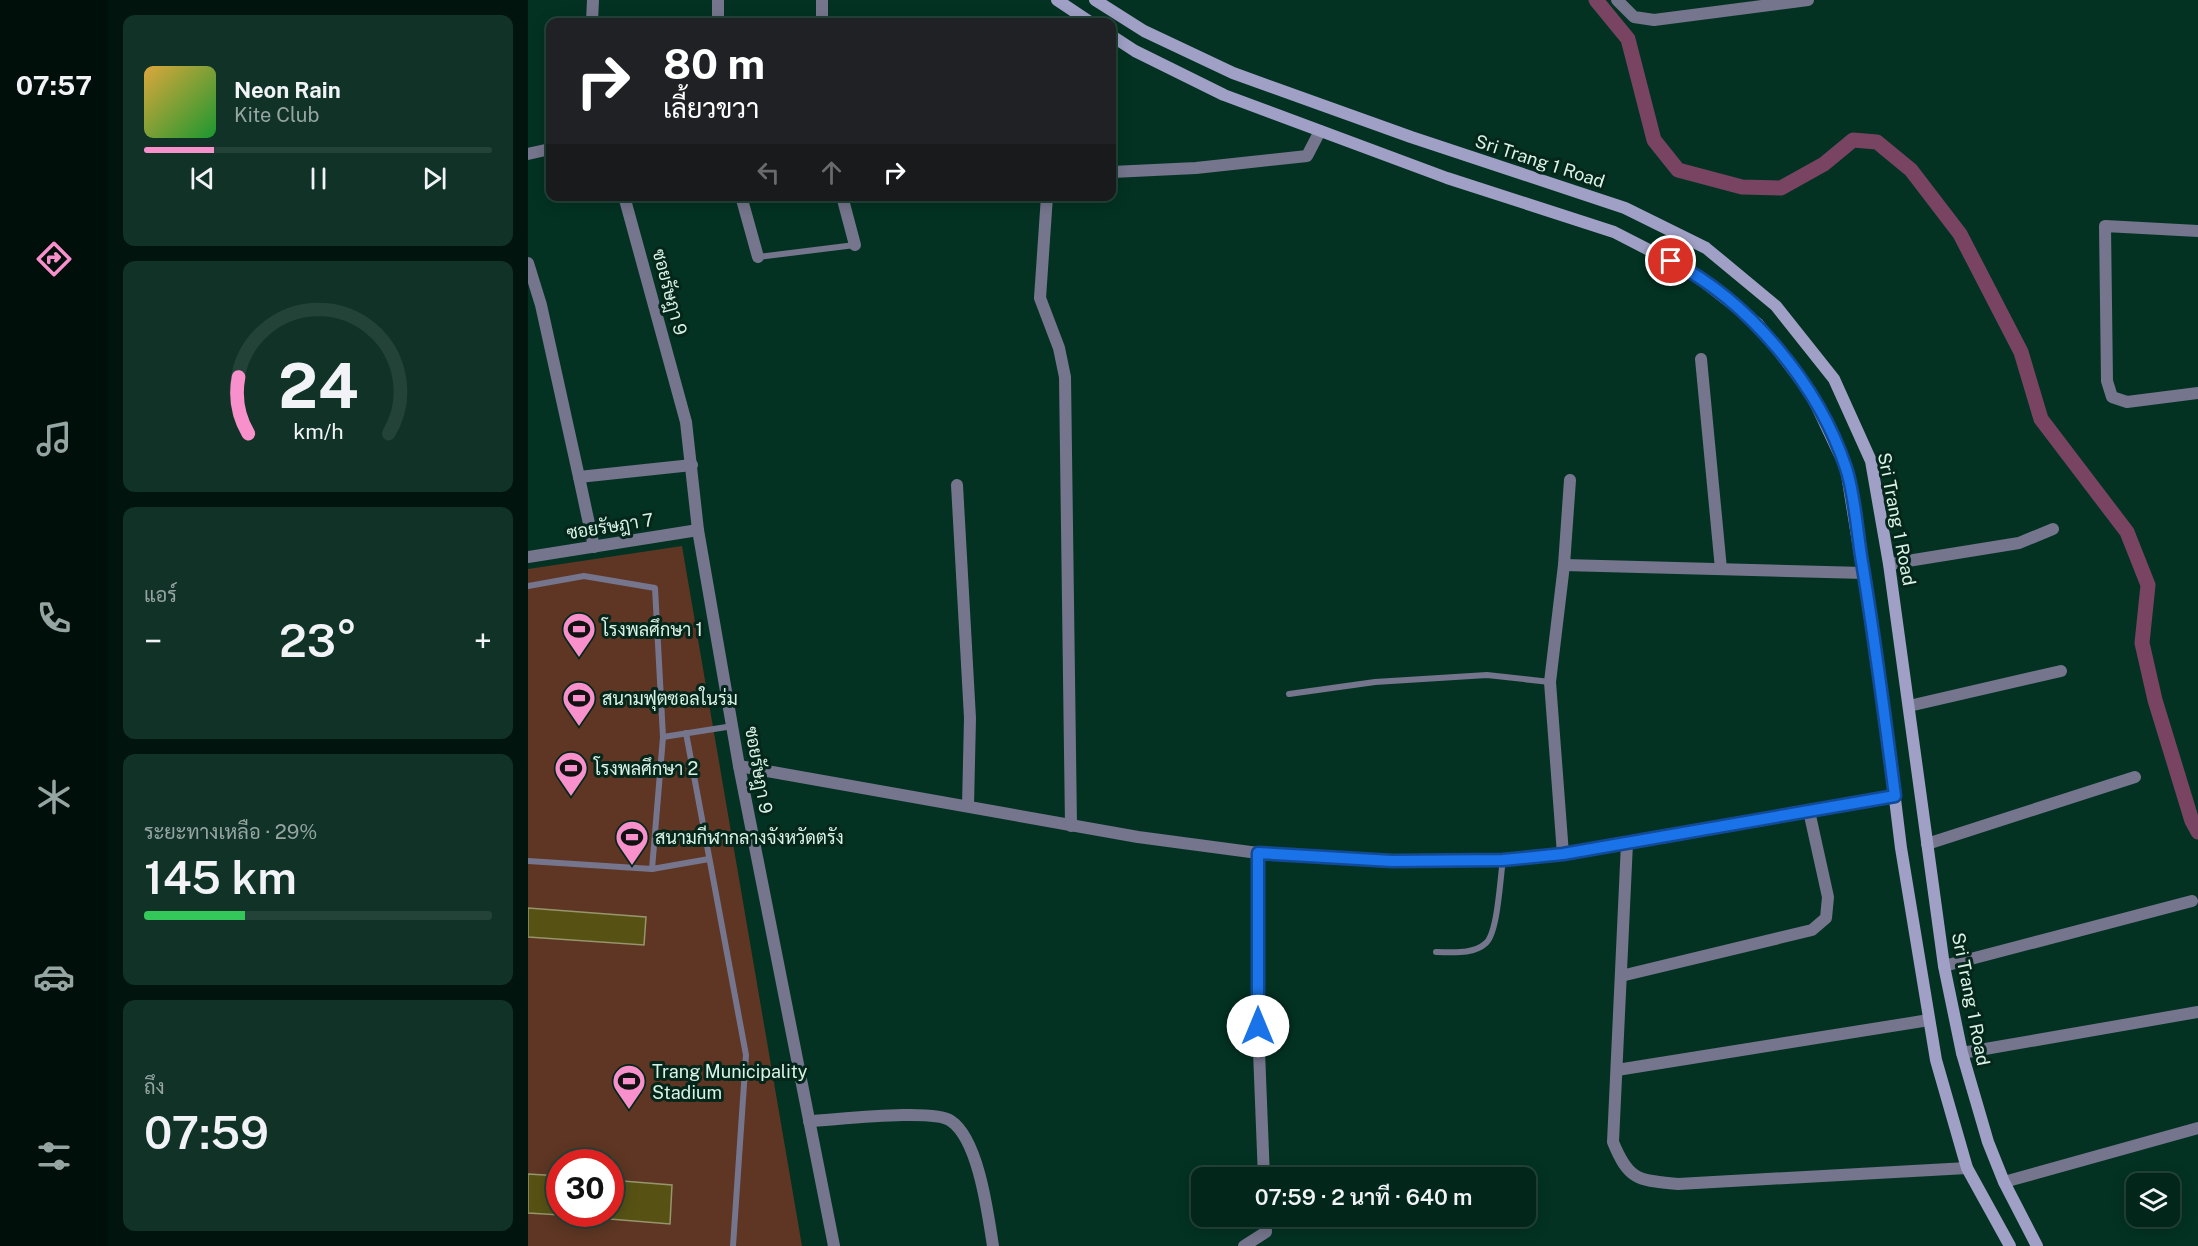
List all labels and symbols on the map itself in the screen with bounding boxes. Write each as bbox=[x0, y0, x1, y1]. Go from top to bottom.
street label: Sri Trang 1 Road bbox=[1473, 130, 1607, 192]
pin bbox=[1645, 235, 1696, 286]
street label: ซอยรัษฎา 9 bbox=[647, 247, 692, 338]
street label: Sri Trang 1 Road bbox=[1874, 451, 1920, 587]
street label: ซอยรัษฎา 7 bbox=[565, 509, 655, 545]
sports icon: โรงพลศึกษา 1 bbox=[561, 611, 597, 658]
place label: โรงพลศึกษา 1 bbox=[601, 617, 703, 640]
sports icon: สนามฟุตซอลในร่ม bbox=[561, 680, 597, 727]
place label: สนามฟุตซอลในร่ม bbox=[602, 686, 738, 711]
street label: ซอยรัษฎา 9 bbox=[739, 725, 777, 816]
sports icon: โรงพลศึกษา 2 bbox=[553, 750, 589, 797]
place label: โรงพลศึกษา 2 bbox=[593, 756, 698, 779]
sports icon: สนามกีฬากลางจังหวัดตรัง bbox=[614, 819, 650, 866]
place label: สนามกีฬากลางจังหวัดตรัง bbox=[655, 825, 844, 848]
street label: Sri Trang 1 Road bbox=[1948, 931, 1994, 1067]
position arrow bbox=[1226, 994, 1290, 1058]
place label: Trang Municipality Stadium bbox=[652, 1061, 808, 1103]
sports icon: Trang Municipality Stadium bbox=[611, 1063, 647, 1110]
speed limit sign: 30 bbox=[546, 1149, 624, 1227]

